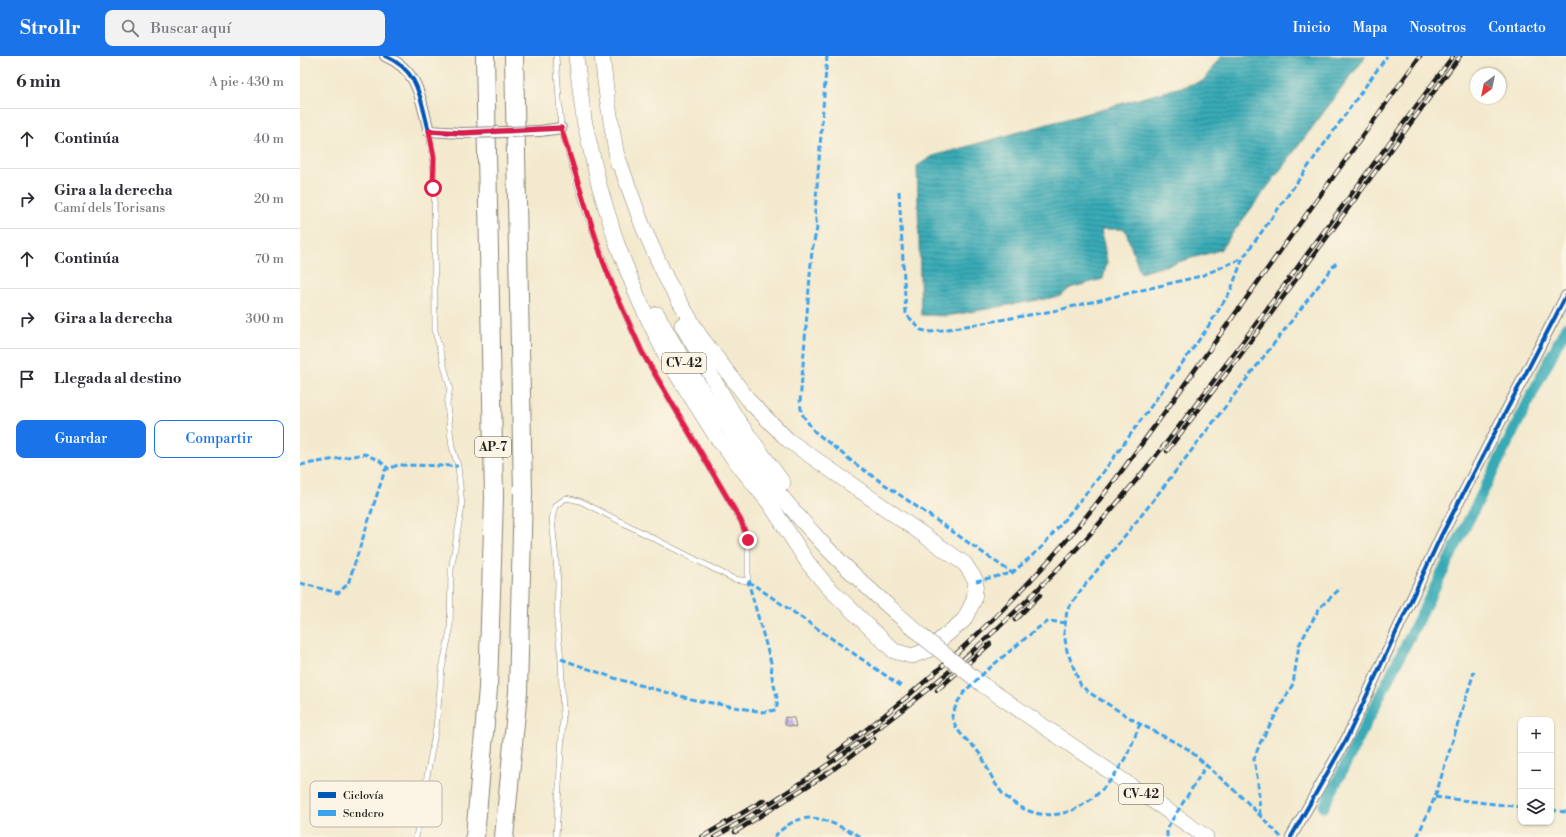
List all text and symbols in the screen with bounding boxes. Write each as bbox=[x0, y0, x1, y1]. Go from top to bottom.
search box bbox=[105, 10, 385, 46]
text: Strollr bbox=[20, 16, 81, 40]
icon: search bbox=[119, 17, 141, 39]
text: Buscar aquí bbox=[151, 19, 231, 38]
text: Inicio bbox=[1293, 19, 1331, 37]
text: Mapa bbox=[1353, 19, 1387, 37]
text: Nosotros bbox=[1409, 19, 1466, 37]
text: Contacto bbox=[1488, 19, 1546, 37]
north arrow bbox=[1470, 68, 1506, 104]
text: 6 min bbox=[16, 71, 61, 93]
text: A pie · 430 m bbox=[209, 74, 284, 90]
icon: ahead bbox=[16, 128, 38, 150]
text: Continúa bbox=[54, 129, 119, 148]
text: 40 m bbox=[254, 131, 284, 147]
route start bbox=[424, 179, 442, 197]
text: Gira a la derecha bbox=[54, 181, 173, 200]
icon: right bbox=[16, 188, 38, 210]
text: 20 m bbox=[254, 191, 284, 207]
text: Camí dels Torisans bbox=[54, 200, 165, 216]
icon: ahead bbox=[16, 248, 38, 270]
text: Continúa bbox=[54, 249, 119, 268]
text: 70 m bbox=[255, 251, 284, 267]
icon: right bbox=[16, 308, 38, 330]
text: Gira a la derecha bbox=[54, 309, 173, 328]
text: 300 m bbox=[246, 311, 284, 327]
road number: CV-42 bbox=[662, 353, 706, 373]
icon: arrive bbox=[16, 368, 38, 390]
text: Llegada al destino bbox=[54, 369, 182, 388]
button: Guardar bbox=[16, 420, 146, 458]
button: Compartir bbox=[154, 420, 284, 458]
road number: AP-7 bbox=[475, 437, 511, 457]
route end bbox=[739, 531, 757, 549]
map controls bbox=[1518, 717, 1554, 825]
button: + bbox=[1518, 717, 1554, 753]
button: − bbox=[1518, 753, 1554, 789]
legend bbox=[310, 781, 442, 827]
road number: CV-42 bbox=[1119, 784, 1163, 804]
text: Ciclovía bbox=[343, 789, 384, 803]
button: layers bbox=[1518, 789, 1554, 825]
text: Sendero bbox=[343, 807, 384, 821]

